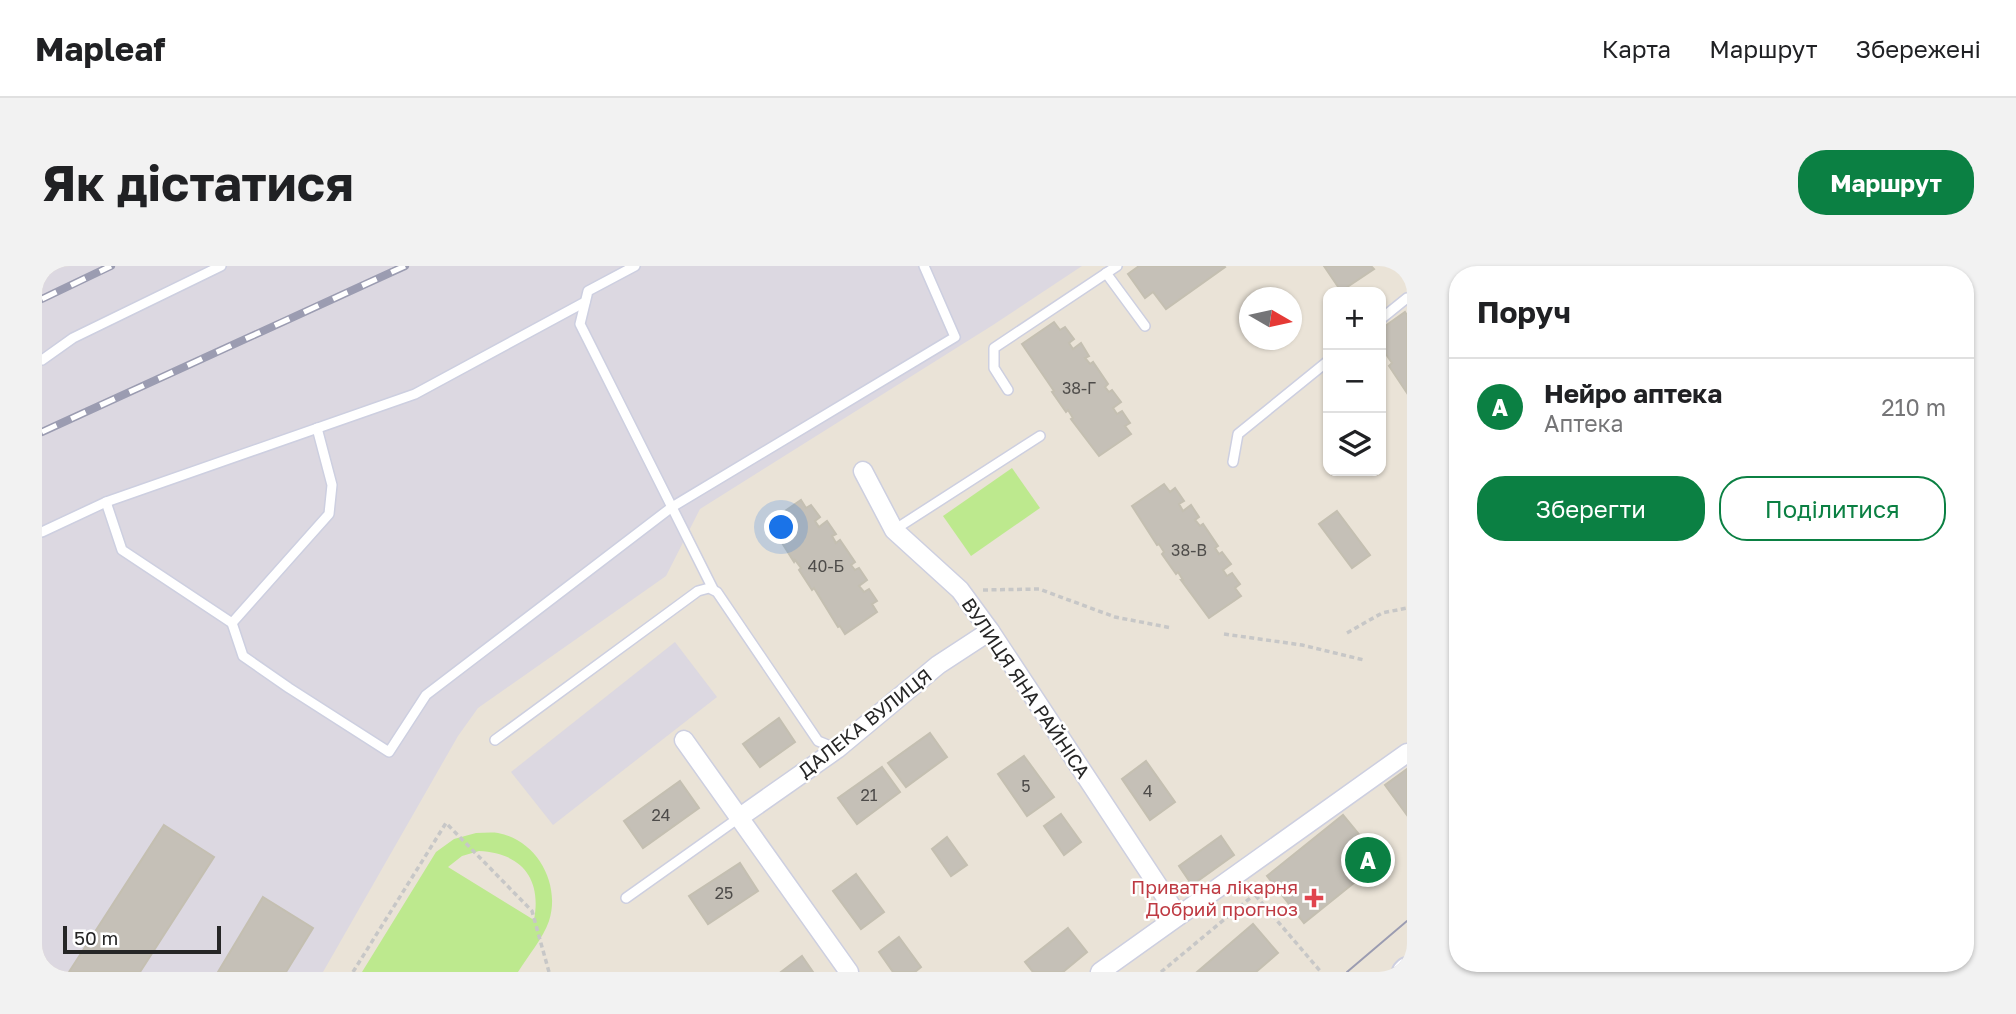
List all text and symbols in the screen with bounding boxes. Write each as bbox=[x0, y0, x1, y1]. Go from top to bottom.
text: Mapleaf bbox=[35, 29, 165, 68]
text: Карта bbox=[1602, 34, 1671, 63]
text: Маршрут bbox=[1709, 34, 1818, 63]
text: Збережені bbox=[1856, 34, 1981, 63]
button: Маршрут bbox=[1798, 150, 1974, 215]
text: Як дістатися bbox=[42, 153, 354, 212]
north arrow bbox=[1239, 287, 1302, 350]
map controls bbox=[1323, 287, 1386, 476]
button: + bbox=[1323, 287, 1386, 350]
text: Поруч bbox=[1477, 294, 1571, 330]
button: − bbox=[1323, 350, 1386, 413]
house number: 38-Г bbox=[1062, 378, 1096, 398]
text: Нейро аптека bbox=[1544, 378, 1722, 409]
text: A bbox=[1492, 393, 1508, 421]
text: 210 m bbox=[1881, 393, 1946, 421]
text: Аптека bbox=[1544, 409, 1624, 437]
button: layers bbox=[1323, 413, 1386, 476]
button: Зберегти bbox=[1477, 476, 1705, 541]
button: Поділитися bbox=[1719, 476, 1946, 541]
your location bbox=[764, 510, 798, 544]
house number: 38-В bbox=[1171, 540, 1207, 560]
house number: 40-Б bbox=[808, 556, 844, 576]
street label: ВУЛИЦЯ ЯНА РАЙНІСА bbox=[957, 593, 1096, 783]
street label: ДАЛЕКА ВУЛИЦЯ bbox=[793, 663, 936, 782]
house number: 5 bbox=[1021, 776, 1031, 796]
house number: 4 bbox=[1143, 781, 1153, 801]
house number: 21 bbox=[860, 785, 878, 805]
house number: 24 bbox=[651, 805, 671, 825]
pin: A bbox=[1345, 834, 1391, 886]
place label: Приватна лікарня Добрий прогноз bbox=[1131, 875, 1298, 920]
house number: 25 bbox=[715, 883, 733, 903]
marker: Приватна лікарня Добрий прогноз bbox=[1304, 888, 1324, 908]
scale bar bbox=[63, 923, 220, 955]
text: 50 m bbox=[74, 926, 118, 949]

